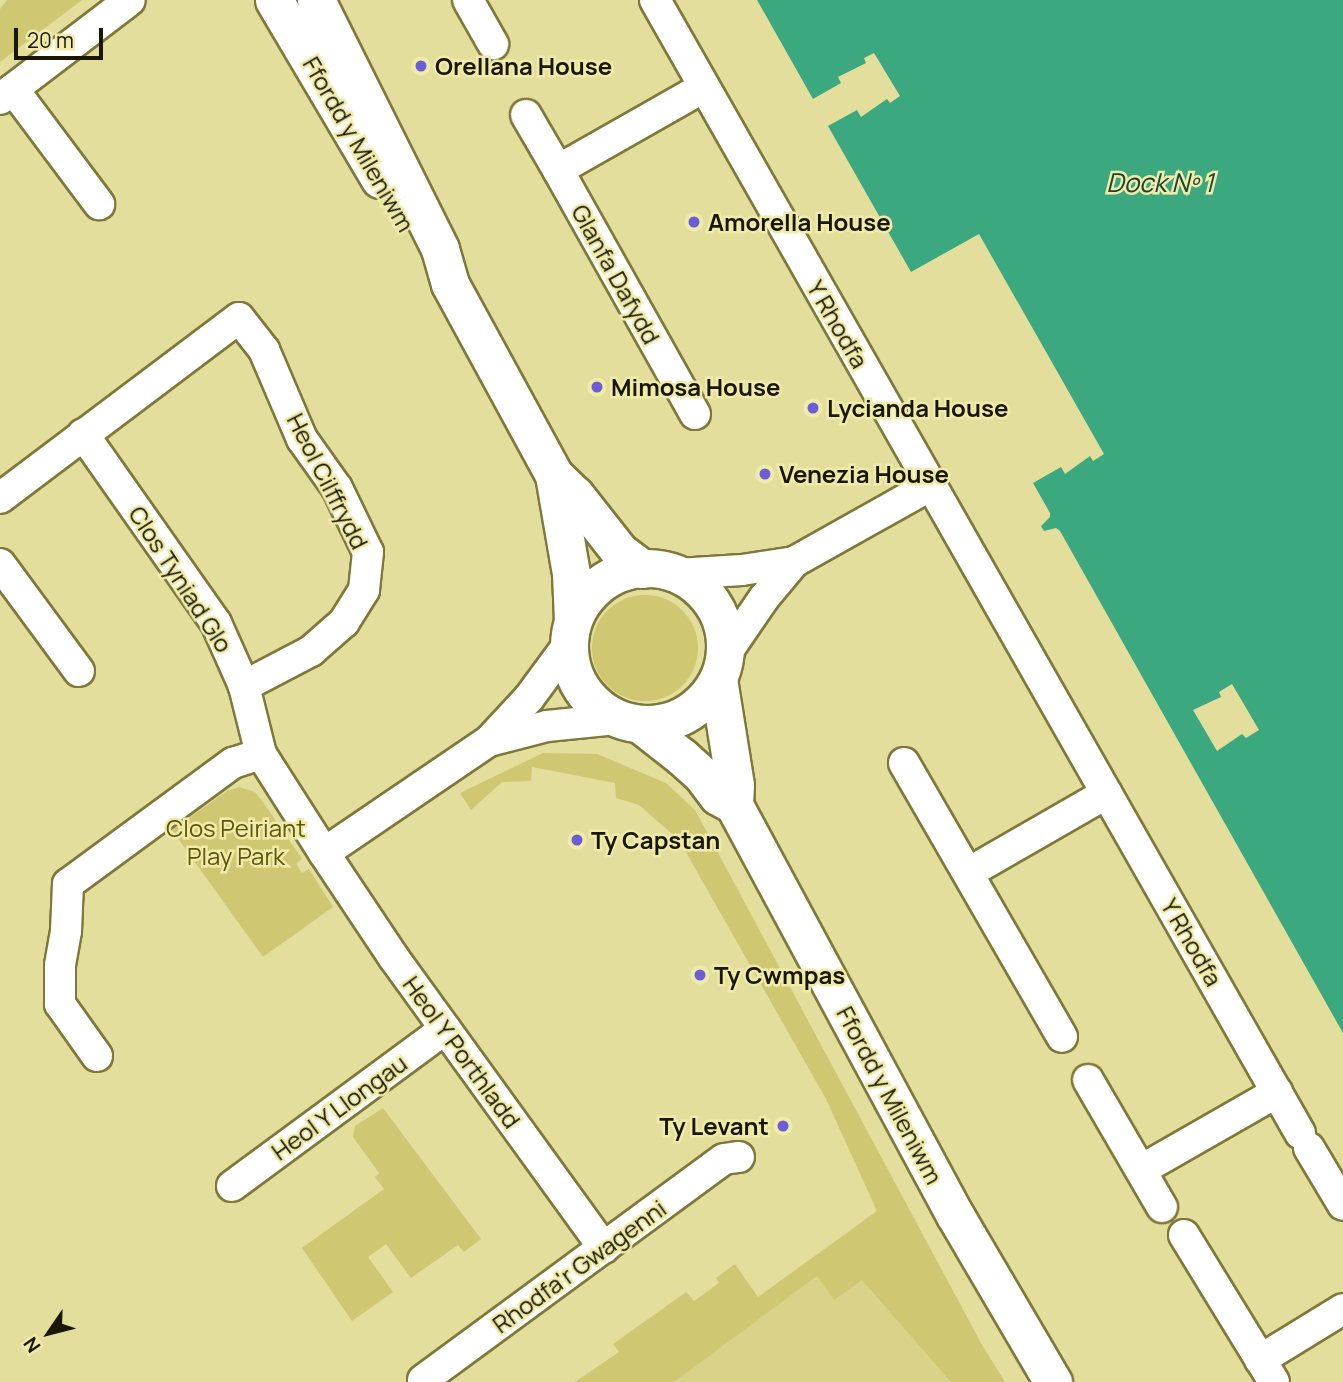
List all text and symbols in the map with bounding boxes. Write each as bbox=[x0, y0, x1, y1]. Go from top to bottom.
scale bar bbox=[18, 14, 107, 58]
text: 20 m bbox=[27, 26, 74, 54]
street label: Ffordd y Mileniwm bbox=[297, 51, 421, 237]
place label: Orellana House bbox=[435, 52, 612, 80]
marker: Orellana House bbox=[413, 58, 429, 74]
water label: Dock Nº 1 bbox=[1106, 167, 1214, 199]
street label: Glanfa Dafydd bbox=[566, 199, 666, 349]
place label: Amorella House bbox=[708, 208, 891, 236]
marker: Amorella House bbox=[686, 214, 702, 230]
street label: Y Rhodfa bbox=[801, 275, 875, 373]
place label: Mimosa House bbox=[611, 373, 780, 401]
marker: Mimosa House bbox=[589, 379, 605, 395]
place label: Lycianda House bbox=[827, 394, 1008, 422]
marker: Lycianda House bbox=[805, 400, 821, 416]
street label: Heol Cilffrydd bbox=[281, 408, 375, 554]
place label: Venezia House bbox=[779, 460, 949, 488]
marker: Venezia House bbox=[757, 466, 773, 482]
street label: Clos Tyniad Glo bbox=[123, 501, 239, 657]
park label: Clos Peiriant Play Park bbox=[166, 814, 306, 870]
place label: Ty Capstan bbox=[591, 826, 720, 854]
marker: Ty Capstan bbox=[569, 832, 585, 848]
street label: Y Rhodfa bbox=[1155, 893, 1229, 991]
place label: Ty Cwmpas bbox=[714, 961, 845, 989]
marker: Ty Cwmpas bbox=[692, 967, 708, 983]
street label: Heol Y Porthladd bbox=[397, 970, 527, 1134]
street label: Ffordd y Mileniwm bbox=[831, 1001, 949, 1189]
street label: Heol Y Llongau bbox=[265, 1048, 413, 1166]
place label: Ty Levant bbox=[659, 1112, 769, 1140]
marker: Ty Levant bbox=[775, 1118, 791, 1134]
street label: Rhodfa'r Gwagenni bbox=[487, 1193, 671, 1339]
north arrow bbox=[14, 1298, 84, 1368]
text: N bbox=[17, 1332, 46, 1358]

